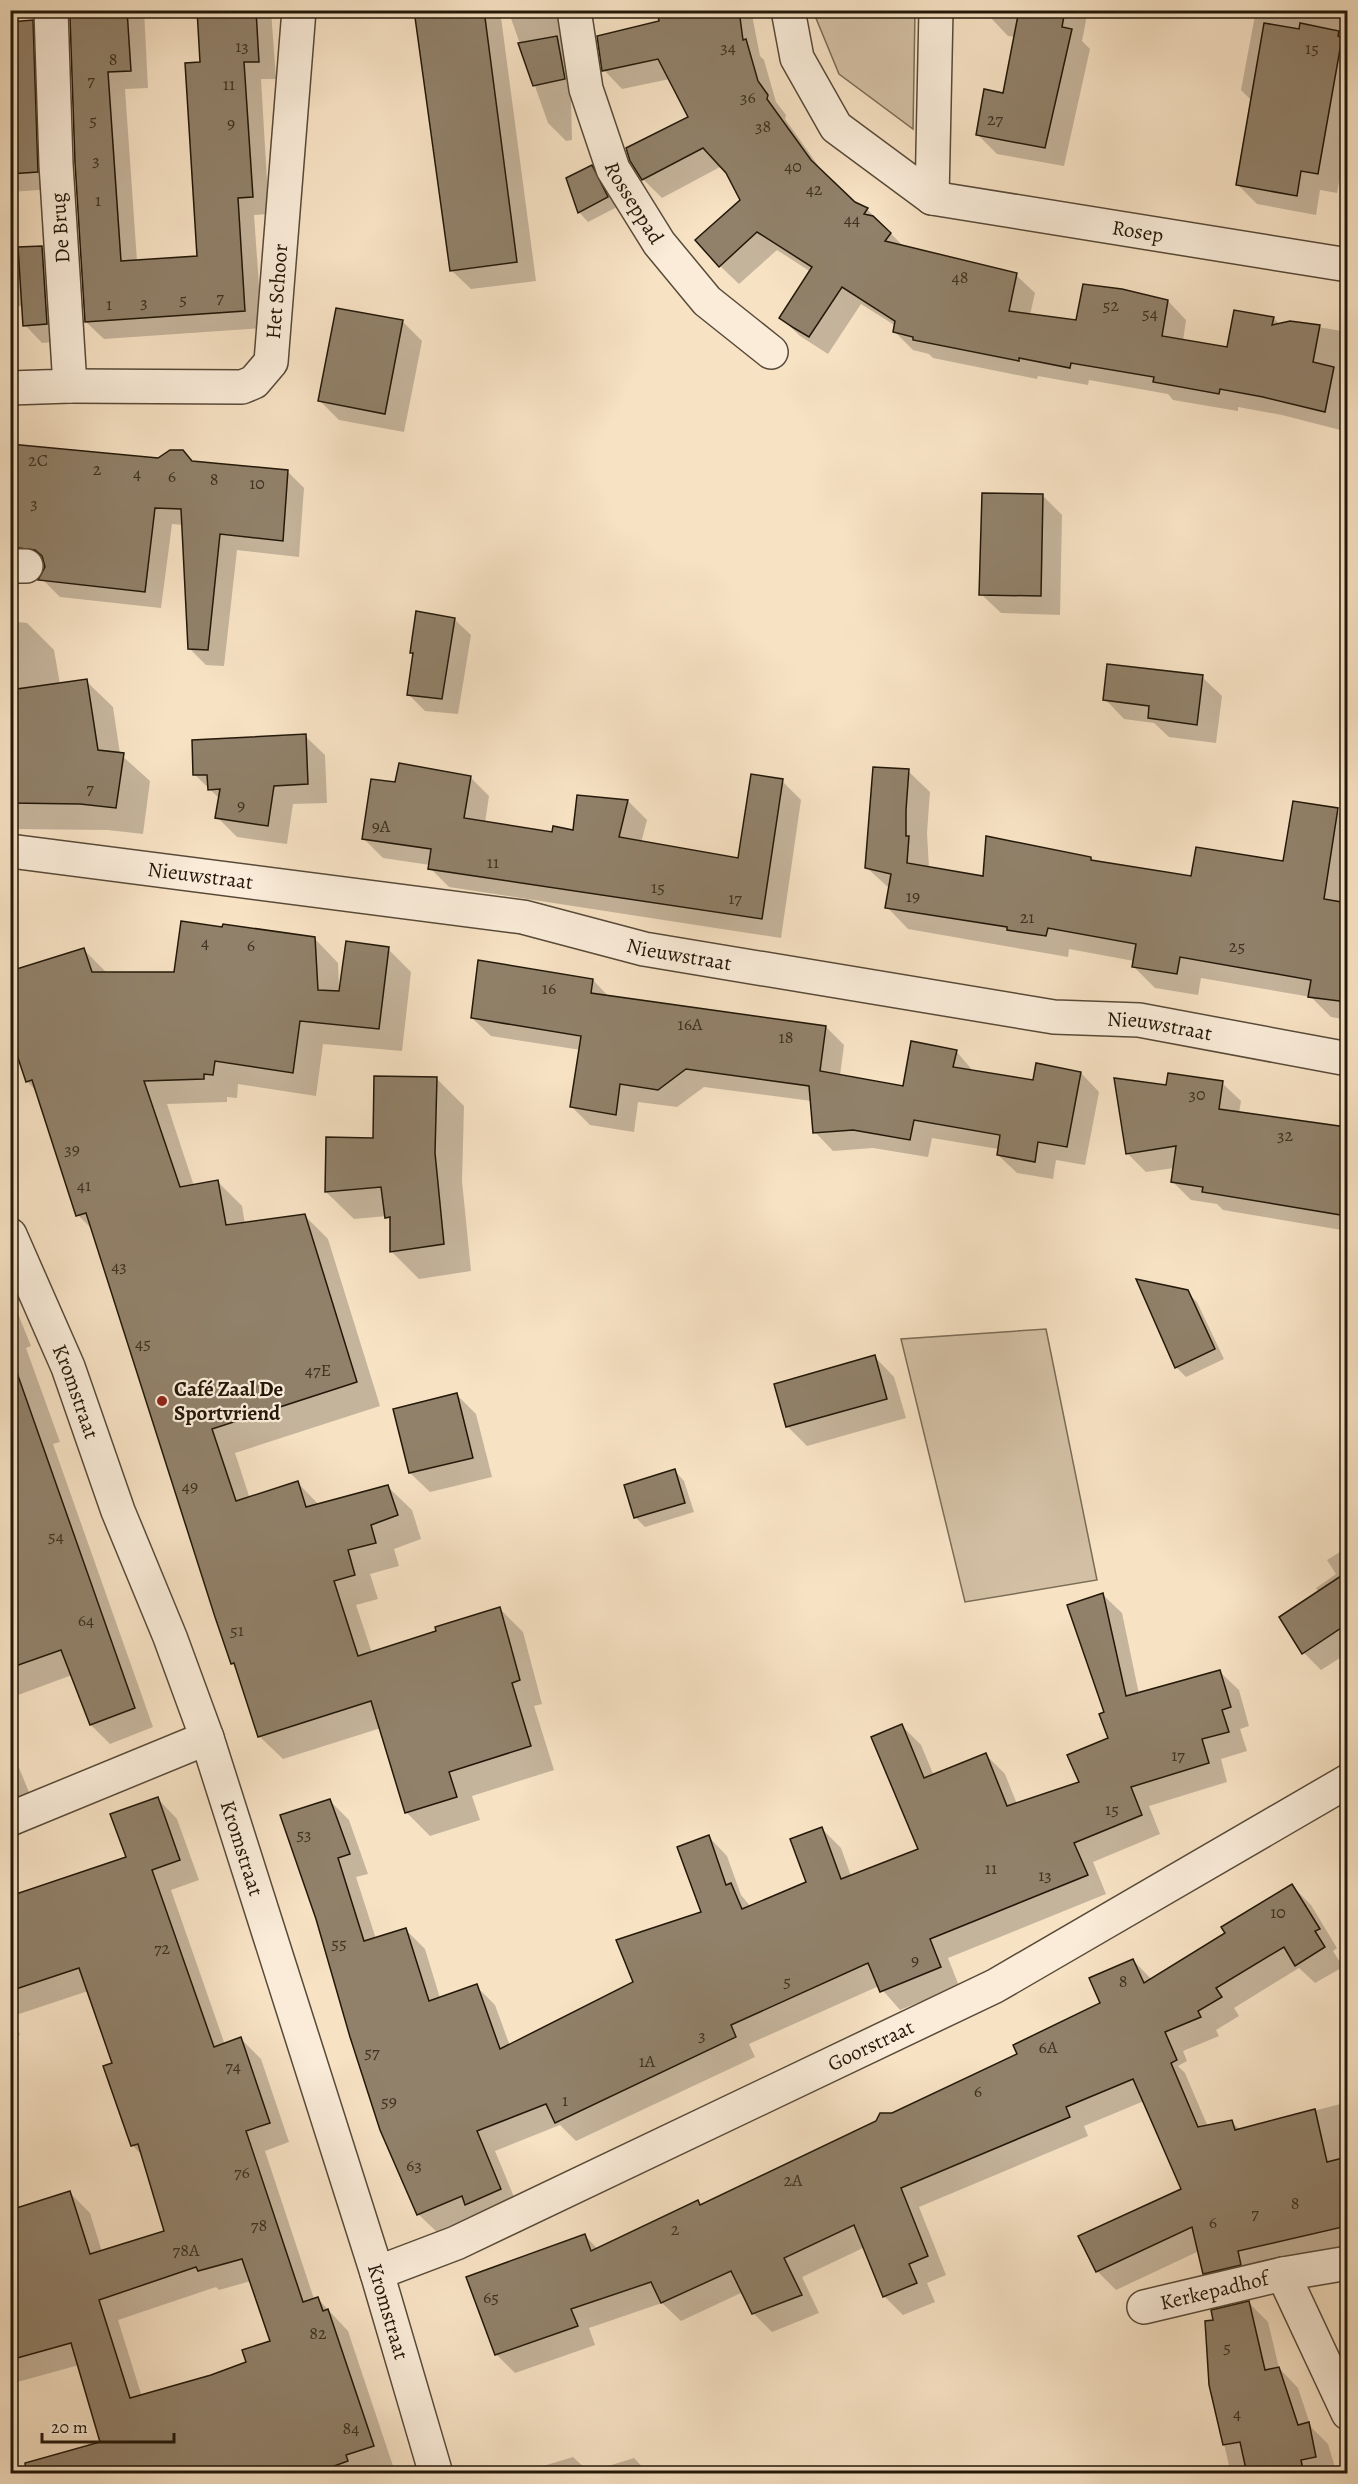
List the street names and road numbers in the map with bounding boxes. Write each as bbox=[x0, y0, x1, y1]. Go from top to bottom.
street label: Rosseppad bbox=[598, 158, 671, 250]
street label: De Brug bbox=[44, 191, 76, 264]
street label: Rosep bbox=[1110, 213, 1166, 249]
street label: Het Schoor bbox=[259, 243, 294, 340]
street label: Nieuwstraat bbox=[146, 855, 255, 896]
street label: Nieuwstraat bbox=[624, 931, 734, 977]
street label: Nieuwstraat bbox=[1106, 1005, 1214, 1047]
street label: Kromstraat bbox=[46, 1340, 106, 1443]
street label: Kromstraat bbox=[214, 1797, 270, 1899]
street label: Goorstraat bbox=[823, 2013, 919, 2078]
street label: Kromstraat bbox=[361, 2260, 416, 2363]
street label: Kerkepadhof bbox=[1157, 2263, 1274, 2317]

